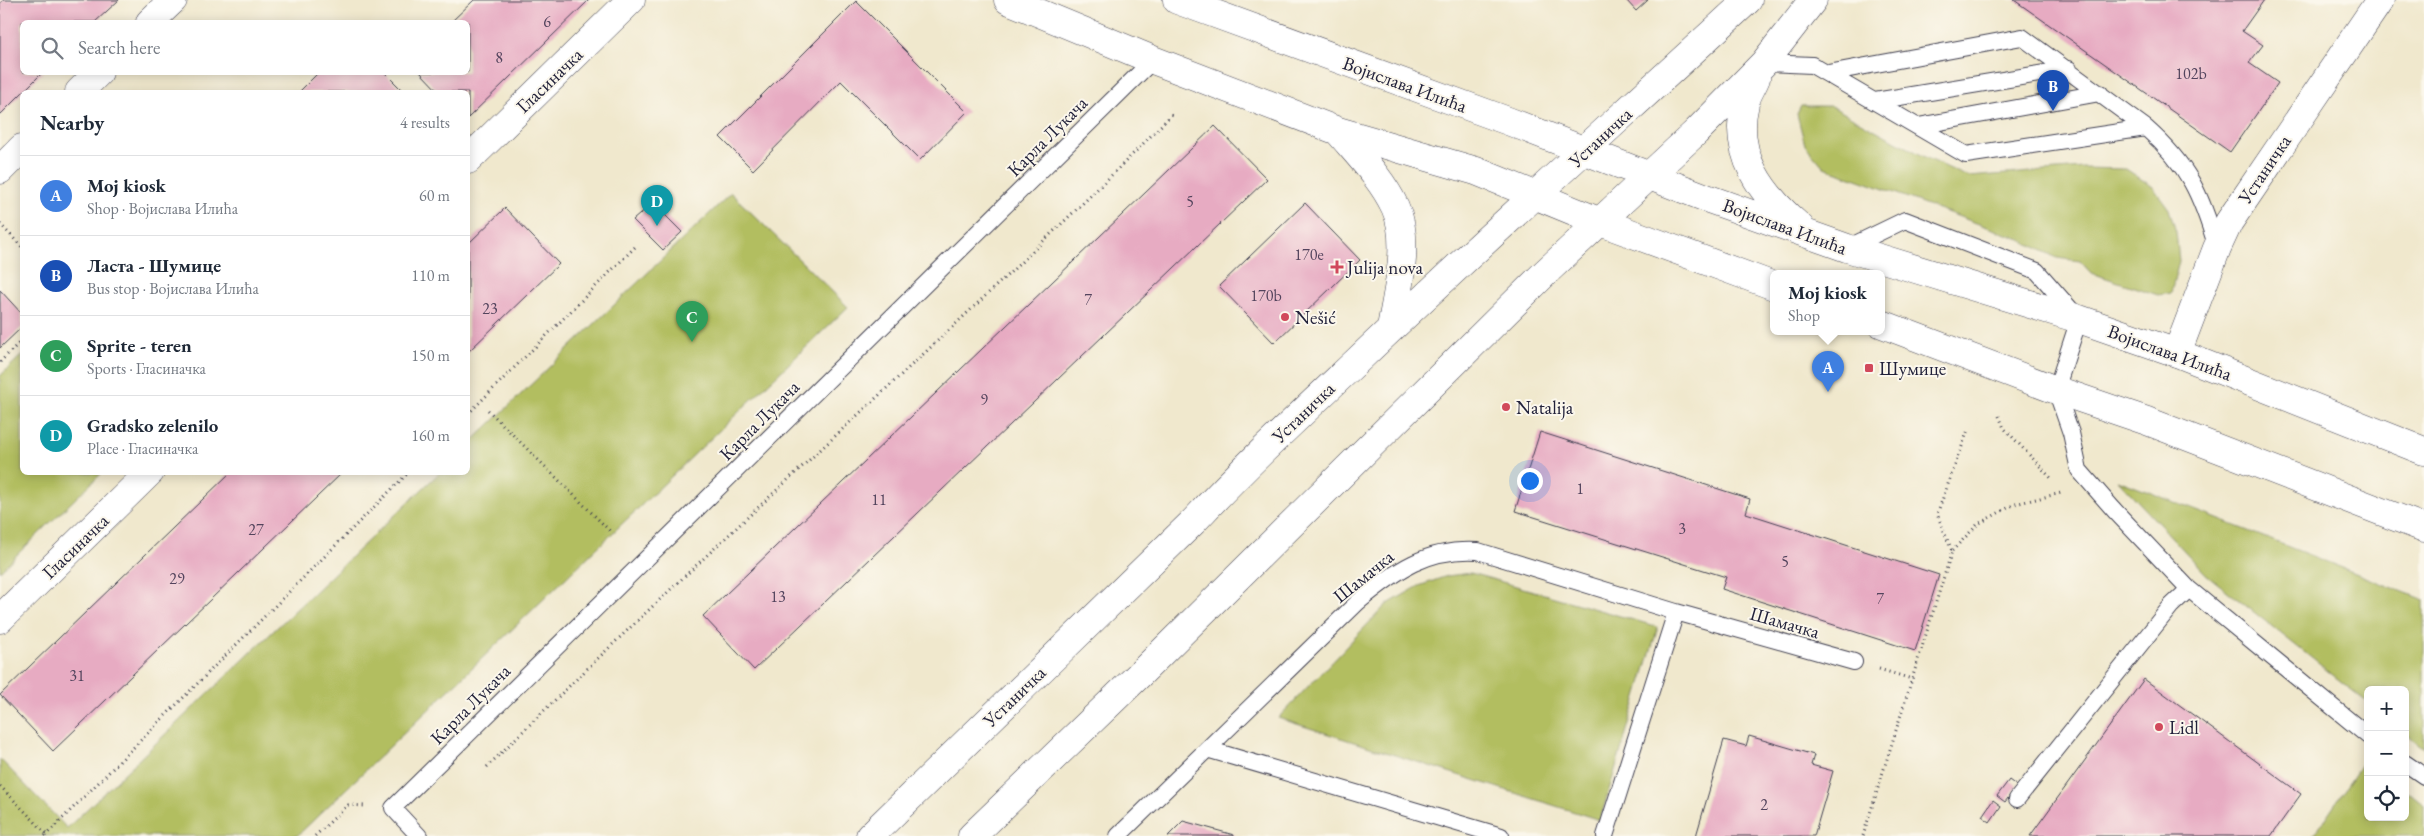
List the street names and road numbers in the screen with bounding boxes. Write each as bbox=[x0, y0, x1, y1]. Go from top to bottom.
street label: Гласиначка bbox=[511, 42, 588, 118]
street label: Војислава Илића bbox=[1339, 50, 1471, 119]
street label: Карла Лукача bbox=[1002, 90, 1093, 182]
street label: Устаничка bbox=[1563, 101, 1638, 174]
street label: Устаничка bbox=[2232, 130, 2297, 209]
street label: Војислава Илића bbox=[1719, 192, 1851, 261]
street label: Војислава Илића bbox=[2104, 318, 2236, 387]
street label: Карла Лукача bbox=[714, 374, 805, 466]
street label: Устаничка bbox=[1266, 376, 1340, 449]
street label: Гласиначка bbox=[37, 508, 114, 584]
street label: Шамачка bbox=[1328, 544, 1399, 609]
street label: Шамачка bbox=[1747, 601, 1823, 644]
street label: Карла Лукача bbox=[425, 658, 516, 750]
street label: Устаничка bbox=[977, 660, 1051, 733]

